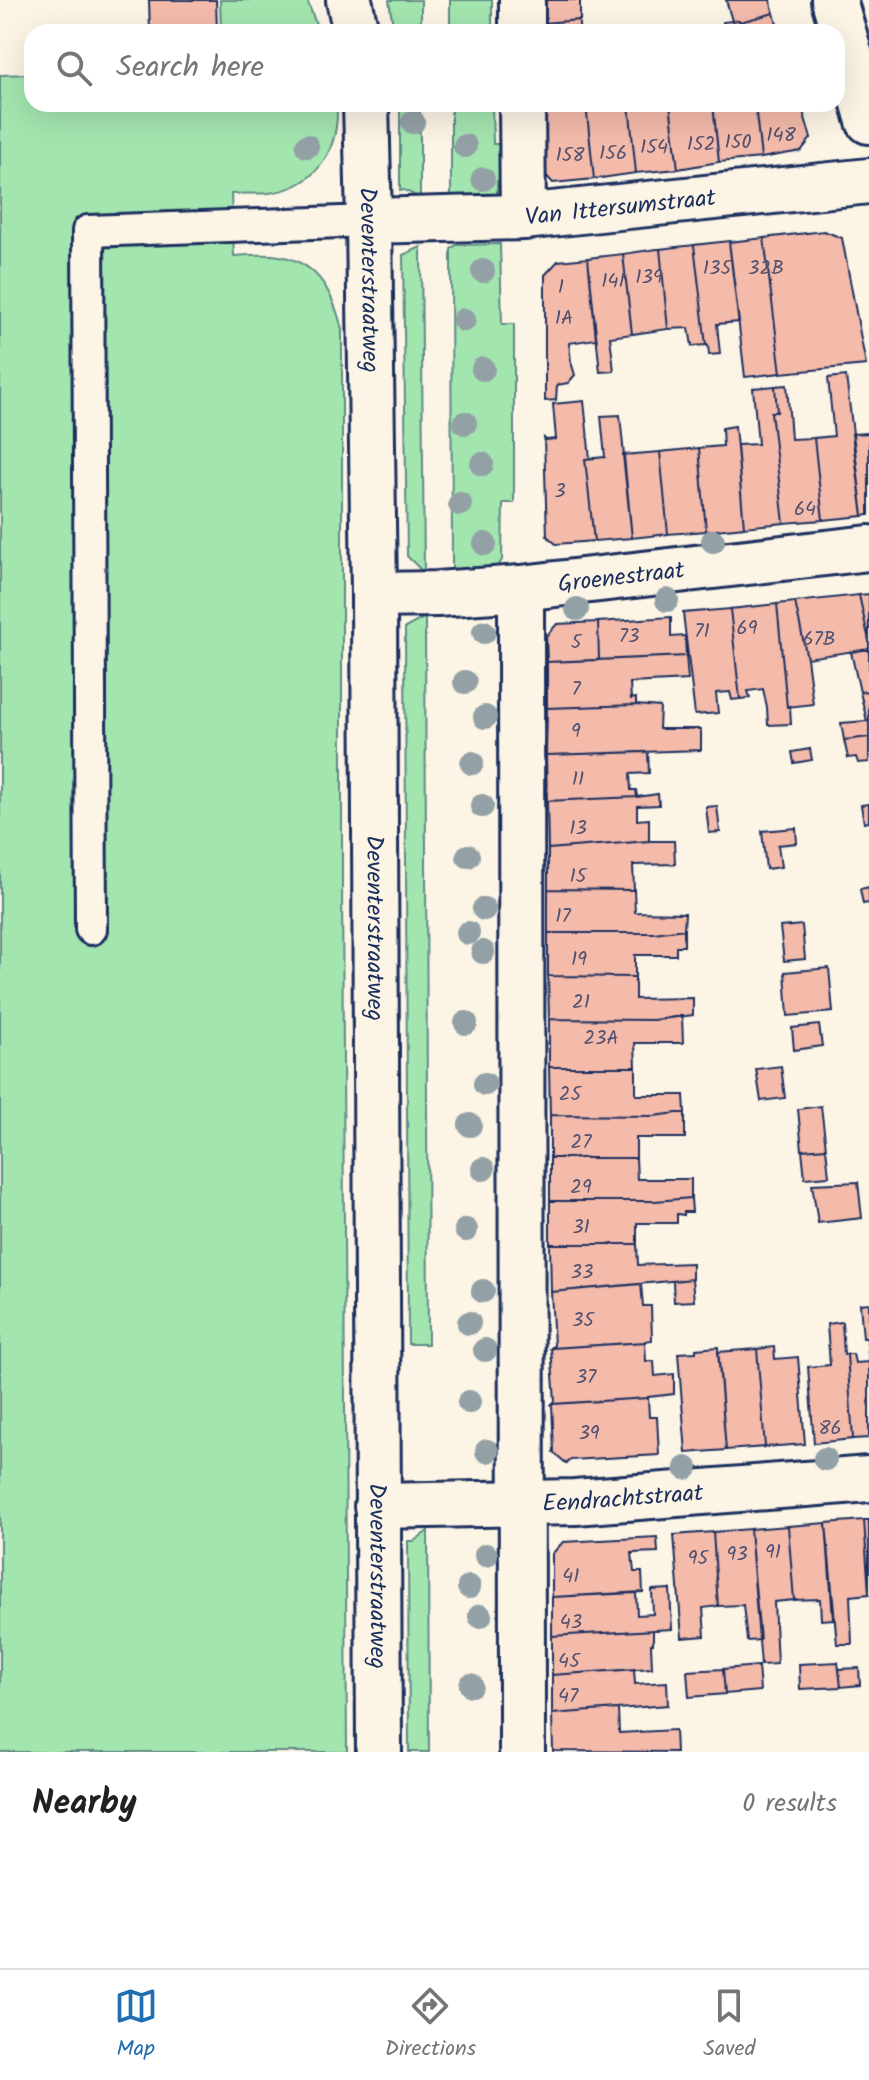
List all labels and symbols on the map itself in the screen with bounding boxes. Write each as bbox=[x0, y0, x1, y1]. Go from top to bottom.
house number: 148 bbox=[766, 120, 797, 152]
house number: 150 bbox=[724, 127, 752, 159]
house number: 152 bbox=[687, 129, 715, 161]
house number: 154 bbox=[640, 132, 668, 164]
house number: 156 bbox=[599, 138, 627, 170]
house number: 158 bbox=[555, 140, 585, 172]
street label: Van Ittersumstraat bbox=[523, 179, 719, 238]
street label: Deventerstraatweg bbox=[347, 187, 389, 373]
house number: 135 bbox=[703, 253, 732, 285]
house number: 32B bbox=[748, 253, 784, 285]
house number: 139 bbox=[635, 262, 663, 294]
house number: 141 bbox=[601, 266, 625, 298]
house number: 1 bbox=[558, 272, 564, 304]
house number: 1A bbox=[555, 303, 573, 335]
house number: 3 bbox=[554, 476, 566, 508]
house number: 64 bbox=[794, 494, 816, 526]
street label: Groenestraat bbox=[556, 551, 687, 605]
house number: 69 bbox=[737, 613, 758, 645]
house number: 71 bbox=[694, 616, 710, 648]
house number: 73 bbox=[619, 621, 639, 653]
house number: 67B bbox=[802, 624, 836, 656]
house number: 5 bbox=[571, 627, 583, 659]
house number: 7 bbox=[571, 674, 581, 706]
house number: 9 bbox=[571, 716, 581, 748]
house number: 11 bbox=[572, 764, 584, 796]
house number: 13 bbox=[569, 813, 587, 845]
street label: Deventerstraatweg bbox=[354, 835, 394, 1021]
house number: 15 bbox=[569, 861, 588, 893]
house number: 17 bbox=[555, 901, 572, 933]
house number: 19 bbox=[571, 944, 587, 976]
house number: 21 bbox=[572, 987, 590, 1019]
house number: 23A bbox=[583, 1023, 619, 1055]
house number: 25 bbox=[559, 1079, 582, 1111]
house number: 27 bbox=[571, 1127, 592, 1159]
house number: 29 bbox=[570, 1172, 592, 1204]
house number: 31 bbox=[572, 1212, 590, 1244]
house number: 33 bbox=[571, 1257, 593, 1289]
house number: 35 bbox=[572, 1305, 595, 1337]
house number: 37 bbox=[576, 1362, 597, 1394]
house number: 86 bbox=[818, 1413, 842, 1445]
house number: 39 bbox=[578, 1418, 600, 1450]
street label: Eendrachtstraat bbox=[542, 1474, 705, 1524]
street label: Deventerstraatweg bbox=[357, 1483, 397, 1669]
house number: 91 bbox=[765, 1537, 781, 1569]
house number: 93 bbox=[726, 1539, 748, 1571]
house number: 95 bbox=[688, 1543, 710, 1575]
house number: 41 bbox=[562, 1561, 580, 1593]
house number: 43 bbox=[560, 1607, 582, 1639]
house number: 45 bbox=[558, 1646, 581, 1678]
house number: 47 bbox=[558, 1681, 579, 1713]

